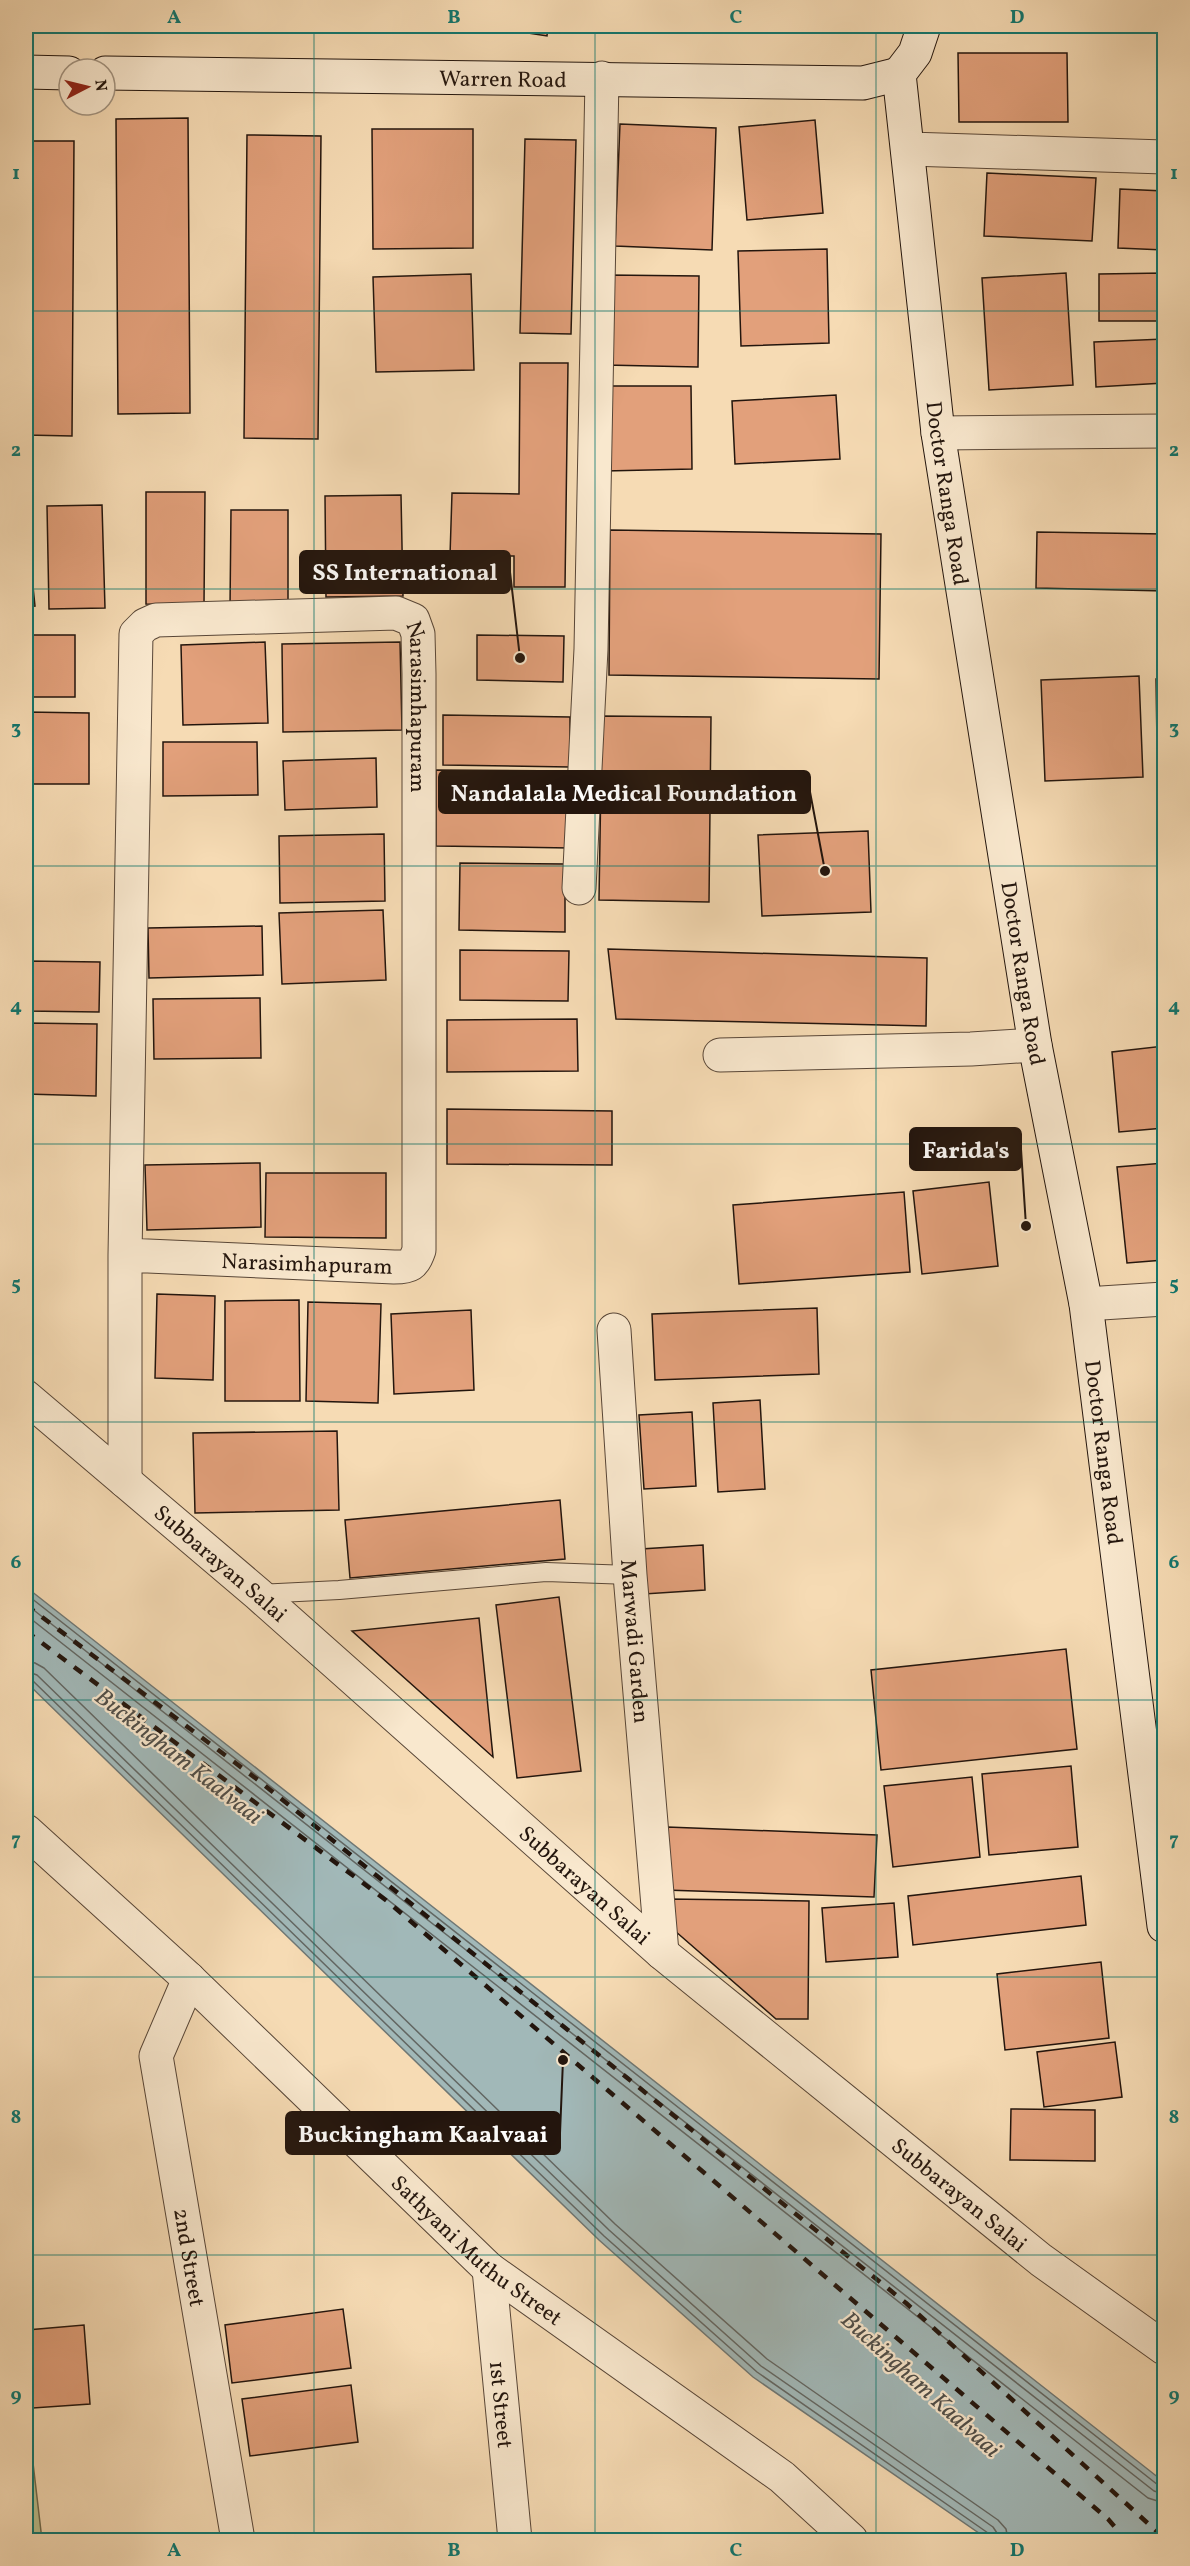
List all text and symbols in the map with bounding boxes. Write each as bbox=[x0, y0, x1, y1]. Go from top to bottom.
text: A bbox=[167, 4, 181, 32]
text: B bbox=[447, 4, 461, 32]
text: C bbox=[730, 4, 743, 32]
text: D bbox=[1010, 4, 1024, 32]
north arrow bbox=[57, 57, 117, 117]
street label: Warren Road bbox=[439, 64, 567, 97]
text: N bbox=[88, 78, 112, 93]
text: 1 bbox=[12, 160, 20, 188]
text: 1 bbox=[1170, 160, 1178, 188]
street label: Doctor Ranga Road bbox=[917, 400, 975, 588]
text: 2 bbox=[11, 437, 21, 465]
text: 2 bbox=[1169, 437, 1179, 465]
callout: SS International bbox=[300, 551, 510, 593]
text: SS International bbox=[312, 557, 498, 591]
street label: Narasimhapuram bbox=[397, 617, 432, 793]
text: 3 bbox=[11, 715, 21, 743]
text: 3 bbox=[1169, 715, 1179, 743]
callout: Nandalala Medical Foundation bbox=[439, 771, 810, 813]
text: Nandalala Medical Foundation bbox=[451, 778, 798, 812]
street label: Doctor Ranga Road bbox=[991, 879, 1052, 1068]
text: 4 bbox=[10, 993, 22, 1021]
text: 4 bbox=[1168, 993, 1180, 1021]
callout: Farida's bbox=[910, 1128, 1021, 1170]
text: Farida's bbox=[922, 1135, 1010, 1169]
street label: Narasimhapuram bbox=[221, 1247, 393, 1284]
text: 5 bbox=[11, 1271, 21, 1299]
text: 5 bbox=[1169, 1271, 1179, 1299]
street label: Doctor Ranga Road bbox=[1075, 1358, 1129, 1547]
street label: Subbarayan Salai bbox=[146, 1499, 293, 1631]
text: 6 bbox=[11, 1549, 22, 1577]
text: 6 bbox=[1169, 1549, 1180, 1577]
street label: Marwadi Garden bbox=[611, 1558, 655, 1725]
water label: Buckingham Kaalvaai bbox=[87, 1681, 270, 1835]
street label: Subbarayan Salai bbox=[511, 1820, 656, 1954]
text: 7 bbox=[11, 1826, 21, 1854]
text: 7 bbox=[1169, 1826, 1179, 1854]
text: 8 bbox=[11, 2104, 21, 2132]
text: 8 bbox=[1169, 2104, 1179, 2132]
callout: Buckingham Kaalvaai bbox=[286, 2112, 560, 2154]
text: Buckingham Kaalvaai bbox=[298, 2119, 548, 2153]
street label: Subbarayan Salai bbox=[884, 2132, 1033, 2261]
street label: Sathyani Muthu Street bbox=[383, 2169, 568, 2334]
street label: 2nd Street bbox=[164, 2206, 211, 2310]
water label: Buckingham Kaalvaai bbox=[832, 2304, 1008, 2467]
street label: 1st Street bbox=[480, 2359, 519, 2450]
text: 9 bbox=[10, 2382, 22, 2410]
text: 9 bbox=[1168, 2382, 1180, 2410]
text: A bbox=[167, 2537, 181, 2565]
text: B bbox=[447, 2537, 461, 2565]
text: C bbox=[730, 2537, 743, 2565]
text: D bbox=[1010, 2537, 1024, 2565]

